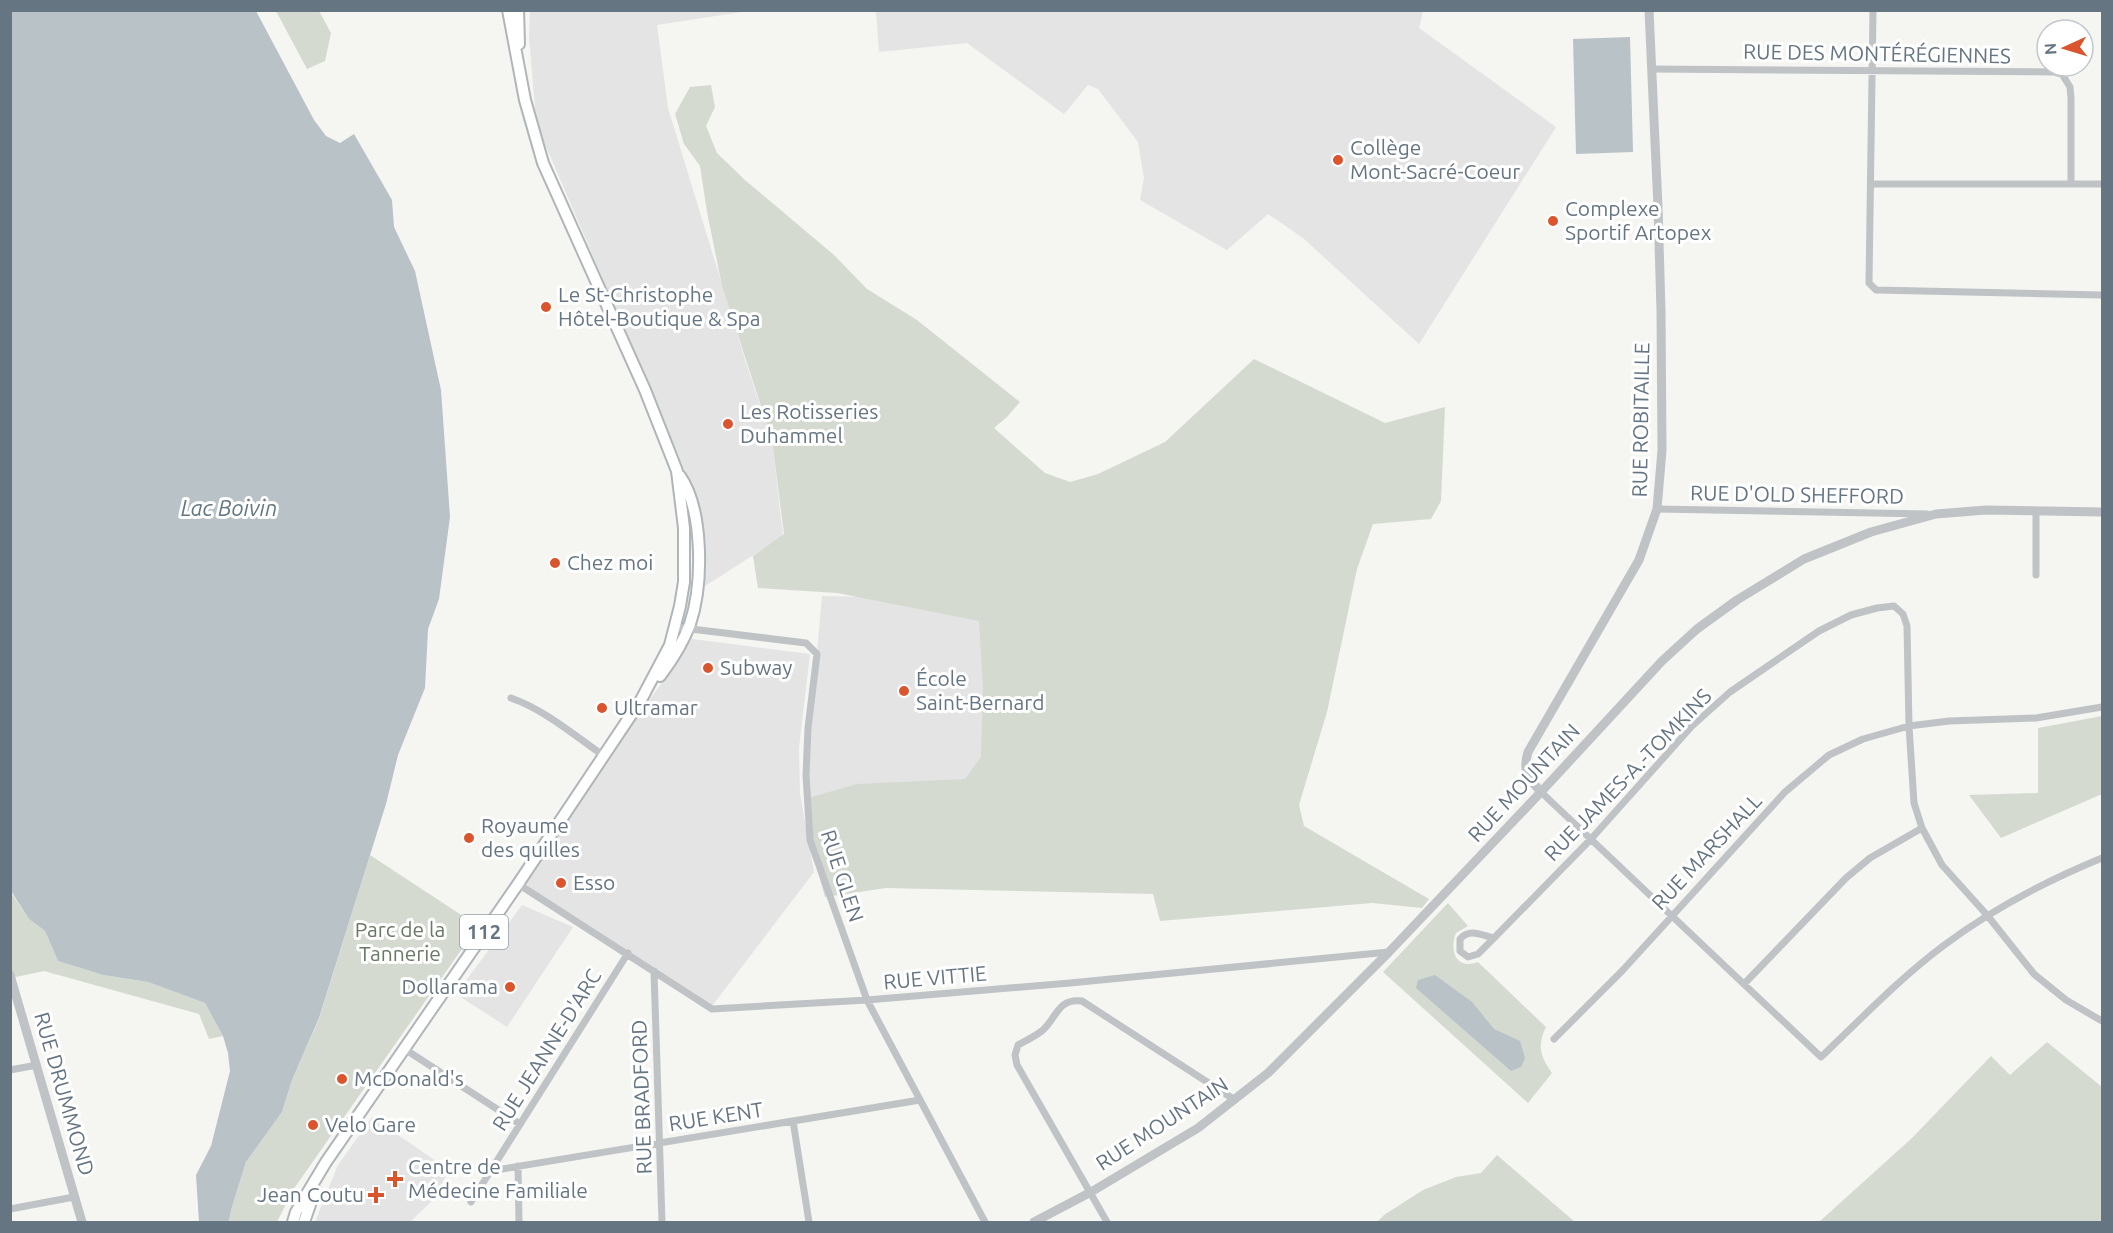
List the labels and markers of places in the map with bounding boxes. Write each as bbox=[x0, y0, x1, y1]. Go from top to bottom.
place label: Collège Mont-Sacré-Coeur bbox=[1350, 135, 1520, 183]
marker: Collège Mont-Sacré-Coeur bbox=[1331, 153, 1345, 167]
place label: Complexe Sportif Artopex bbox=[1565, 196, 1712, 244]
marker: Complexe Sportif Artopex bbox=[1546, 214, 1560, 228]
place label: Le St-Christophe Hôtel-Boutique & Spa bbox=[558, 282, 761, 330]
marker: Le St-Christophe Hôtel-Boutique & Spa bbox=[539, 300, 553, 314]
place label: Les Rotisseries Duhammel bbox=[740, 399, 878, 447]
marker: Les Rotisseries Duhammel bbox=[721, 417, 735, 431]
place label: Chez moi bbox=[567, 550, 653, 574]
marker: Chez moi bbox=[548, 556, 562, 570]
place label: Subway bbox=[720, 655, 792, 679]
marker: Subway bbox=[701, 661, 715, 675]
place label: École Saint-Bernard bbox=[916, 666, 1045, 714]
marker: École Saint-Bernard bbox=[897, 684, 911, 698]
place label: Ultramar bbox=[614, 695, 698, 719]
marker: Ultramar bbox=[595, 701, 609, 715]
place label: Royaume des quilles bbox=[481, 813, 580, 861]
marker: Royaume des quilles bbox=[462, 831, 476, 845]
place label: Esso bbox=[573, 870, 615, 894]
marker: Esso bbox=[554, 876, 568, 890]
place label: Dollarama bbox=[401, 974, 498, 998]
marker: Dollarama bbox=[503, 980, 517, 994]
place label: McDonald's bbox=[354, 1066, 464, 1090]
marker: McDonald's bbox=[335, 1072, 349, 1086]
place label: Velo Gare bbox=[325, 1112, 416, 1136]
marker: Velo Gare bbox=[306, 1118, 320, 1132]
place label: Centre de Médecine Familiale bbox=[408, 1154, 588, 1202]
marker: Centre de Médecine Familiale bbox=[386, 1170, 404, 1188]
place label: Jean Coutu bbox=[257, 1182, 364, 1206]
marker: Jean Coutu bbox=[369, 1188, 383, 1202]

